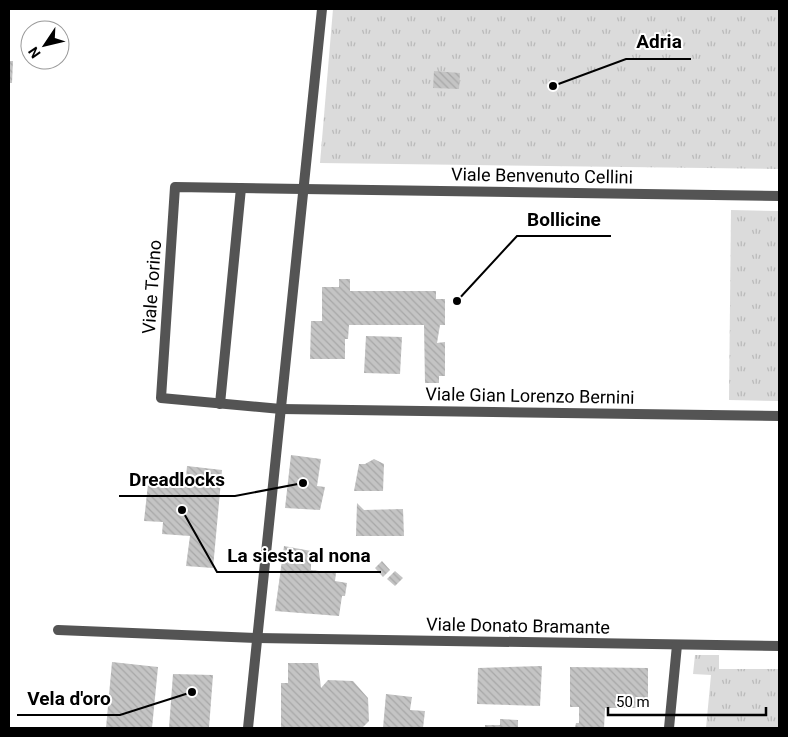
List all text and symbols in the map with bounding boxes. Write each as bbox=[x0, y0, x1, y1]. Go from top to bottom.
north arrow bbox=[20, 20, 70, 70]
callout: Adria bbox=[626, 25, 691, 59]
text: Adria bbox=[636, 30, 682, 53]
text: N bbox=[25, 44, 44, 61]
street label: Viale Benvenuto Cellini bbox=[451, 163, 633, 188]
callout: Bollicine bbox=[517, 202, 611, 236]
text: Bollicine bbox=[527, 208, 601, 231]
street label: Viale Torino bbox=[138, 239, 165, 335]
street label: Viale Gian Lorenzo Bernini bbox=[425, 383, 635, 408]
callout: Dreadlocks bbox=[119, 462, 235, 496]
text: Dreadlocks bbox=[129, 468, 225, 491]
callout: La siesta al nona bbox=[217, 538, 381, 572]
text: La siesta al nona bbox=[227, 544, 371, 567]
street label: Viale Donato Bramante bbox=[426, 613, 610, 638]
callout: Vela d'oro bbox=[17, 681, 120, 715]
scale bar bbox=[608, 684, 766, 716]
text: Vela d'oro bbox=[27, 687, 111, 710]
text: 50 m bbox=[616, 693, 650, 711]

